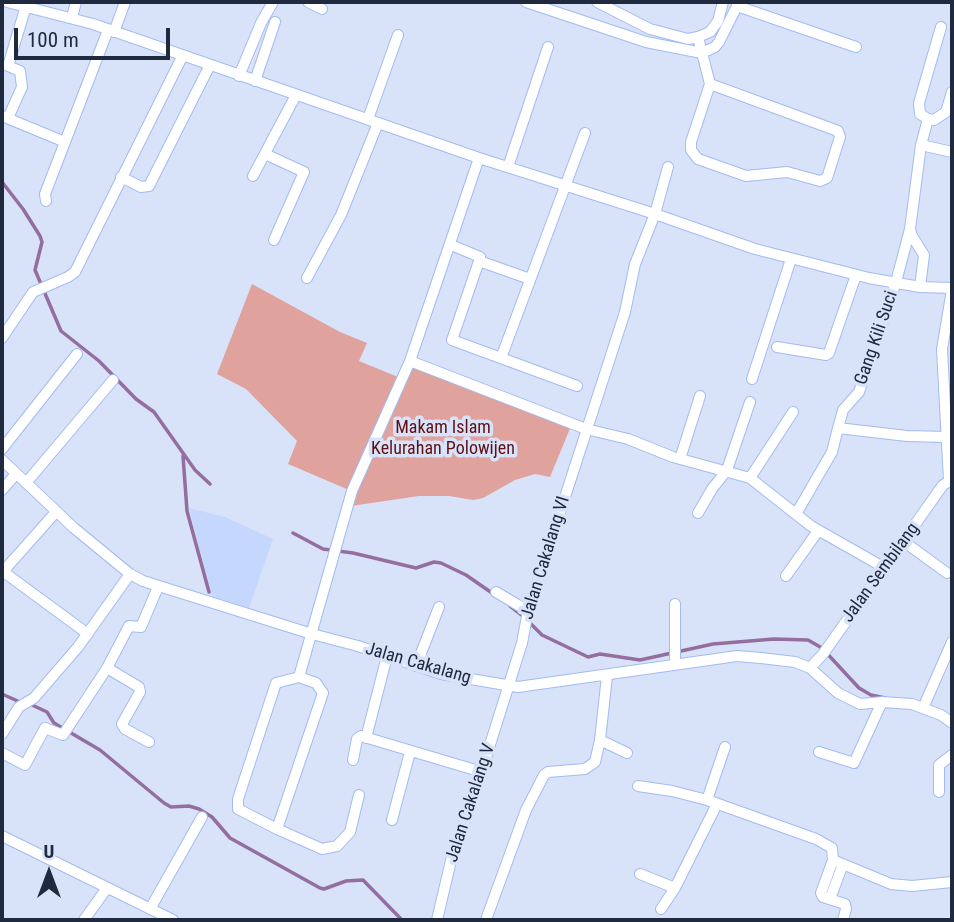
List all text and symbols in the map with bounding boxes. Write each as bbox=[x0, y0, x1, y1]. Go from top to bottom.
scale bar bbox=[18, 14, 173, 58]
text: 100 m bbox=[27, 28, 79, 52]
street label: Gang Kili Suci bbox=[851, 288, 903, 388]
park label: Makam Islam Kelurahan Polowijen bbox=[371, 417, 515, 460]
street label: Jalan Cakalang VI bbox=[517, 494, 575, 622]
street label: Jalan Sembilang bbox=[838, 519, 924, 627]
street label: Jalan Cakalang bbox=[363, 639, 473, 689]
street label: Jalan Cakalang V bbox=[442, 741, 500, 865]
north arrow bbox=[14, 838, 84, 908]
text: U bbox=[44, 840, 54, 863]

